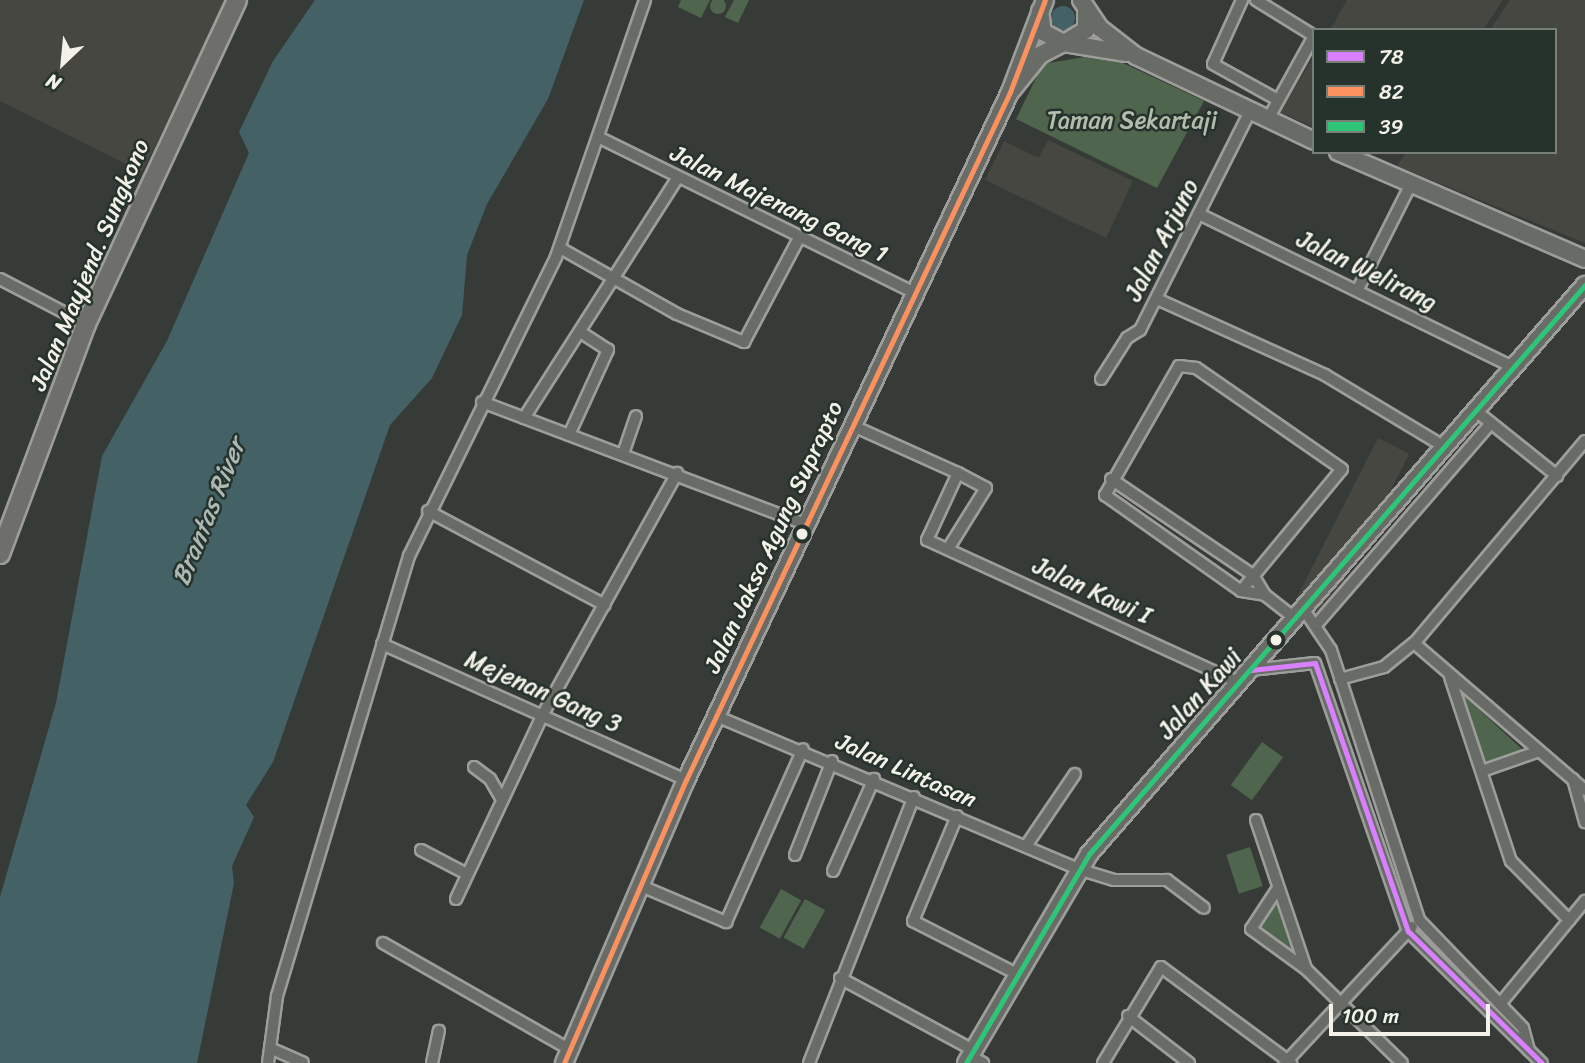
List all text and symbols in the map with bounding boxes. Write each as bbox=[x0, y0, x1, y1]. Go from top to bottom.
north arrow bbox=[28, 28, 98, 98]
legend bbox=[1312, 28, 1557, 154]
text: 78 bbox=[1379, 38, 1404, 76]
text: N bbox=[40, 65, 67, 100]
text: 82 bbox=[1379, 73, 1404, 111]
park label: Taman Sekartaji bbox=[1046, 107, 1218, 135]
text: 39 bbox=[1379, 108, 1403, 146]
street label: Jalan Mayjend. Sungkono bbox=[24, 136, 156, 394]
street label: Jalan Majenang Gang 1 bbox=[666, 139, 892, 269]
street label: Jalan Arjuno bbox=[1119, 174, 1205, 306]
street label: Jalan Welirang bbox=[1292, 225, 1442, 317]
street label: Jalan Jaksa Agung Suprapto bbox=[698, 397, 850, 677]
water label: Brantas River bbox=[165, 434, 253, 590]
unlabelled marker bbox=[795, 527, 809, 541]
street label: Jalan Kawi I bbox=[1028, 551, 1156, 631]
unlabelled marker bbox=[1269, 633, 1283, 647]
street label: Jalan Kawi bbox=[1152, 643, 1248, 745]
street label: Mejenan Gang 3 bbox=[461, 645, 625, 739]
street label: Jalan Lintasan bbox=[832, 727, 980, 815]
scale bar bbox=[1333, 990, 1494, 1034]
text: 100 m bbox=[1342, 997, 1399, 1035]

